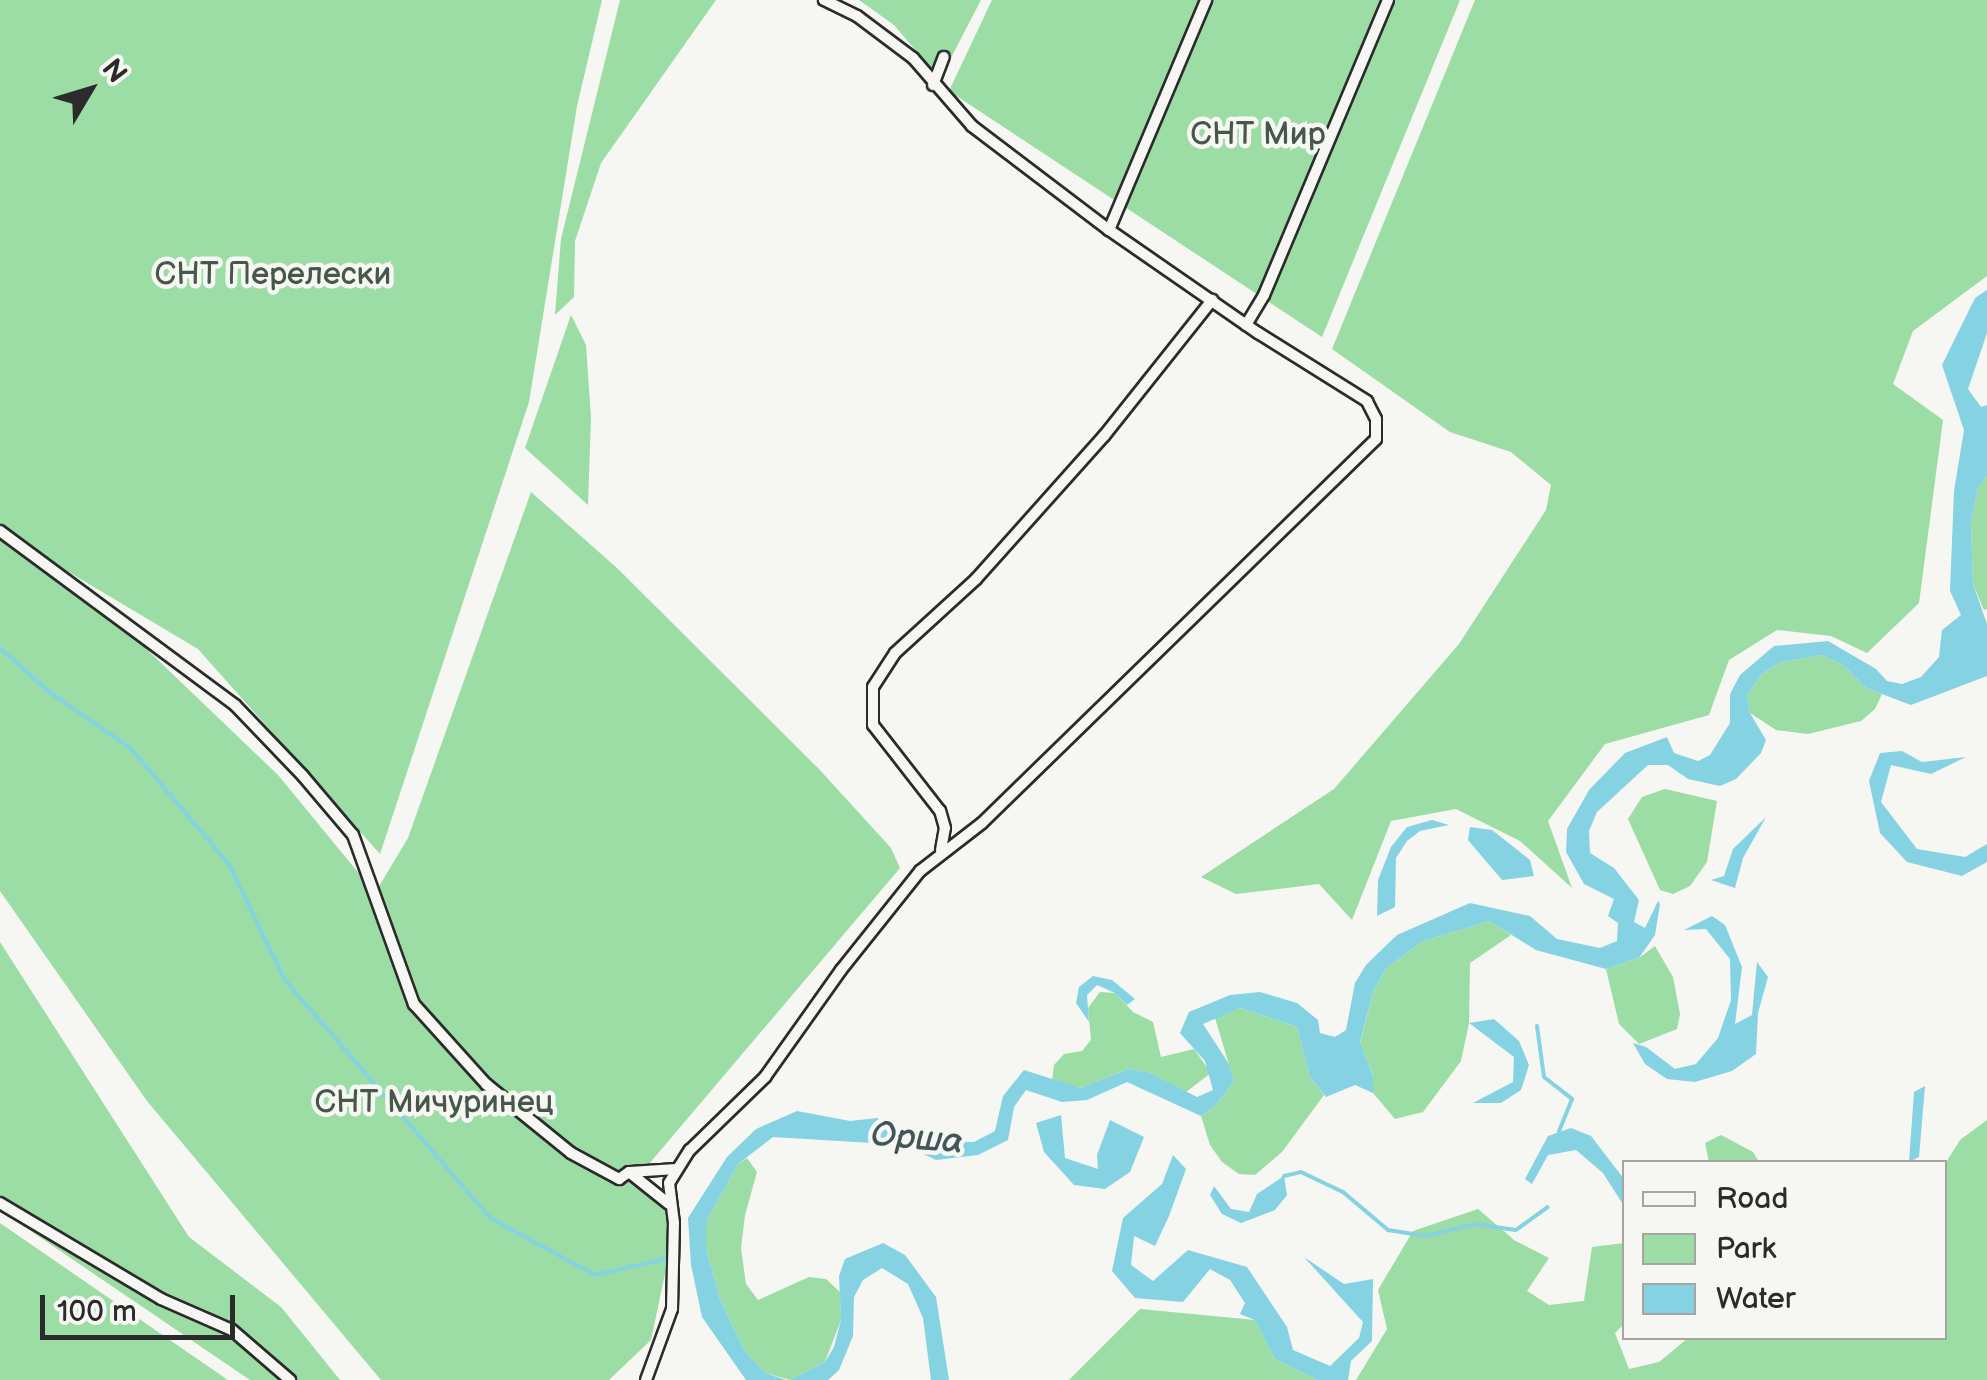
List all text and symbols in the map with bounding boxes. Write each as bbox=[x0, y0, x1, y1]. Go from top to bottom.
north arrow bbox=[40, 40, 140, 140]
text: N bbox=[95, 53, 134, 90]
park label: СНТ Мир bbox=[1190, 116, 1326, 154]
park label: СНТ Перелески bbox=[155, 256, 391, 294]
park label: СНТ Мичуринец bbox=[314, 1084, 554, 1122]
water label: Орша bbox=[869, 1114, 965, 1164]
legend bbox=[1622, 1160, 1947, 1340]
text: Road bbox=[1716, 1181, 1789, 1217]
text: Park bbox=[1716, 1231, 1776, 1267]
scale bar bbox=[45, 1275, 240, 1337]
text: Water bbox=[1716, 1281, 1796, 1317]
text: 100 m bbox=[57, 1294, 137, 1330]

